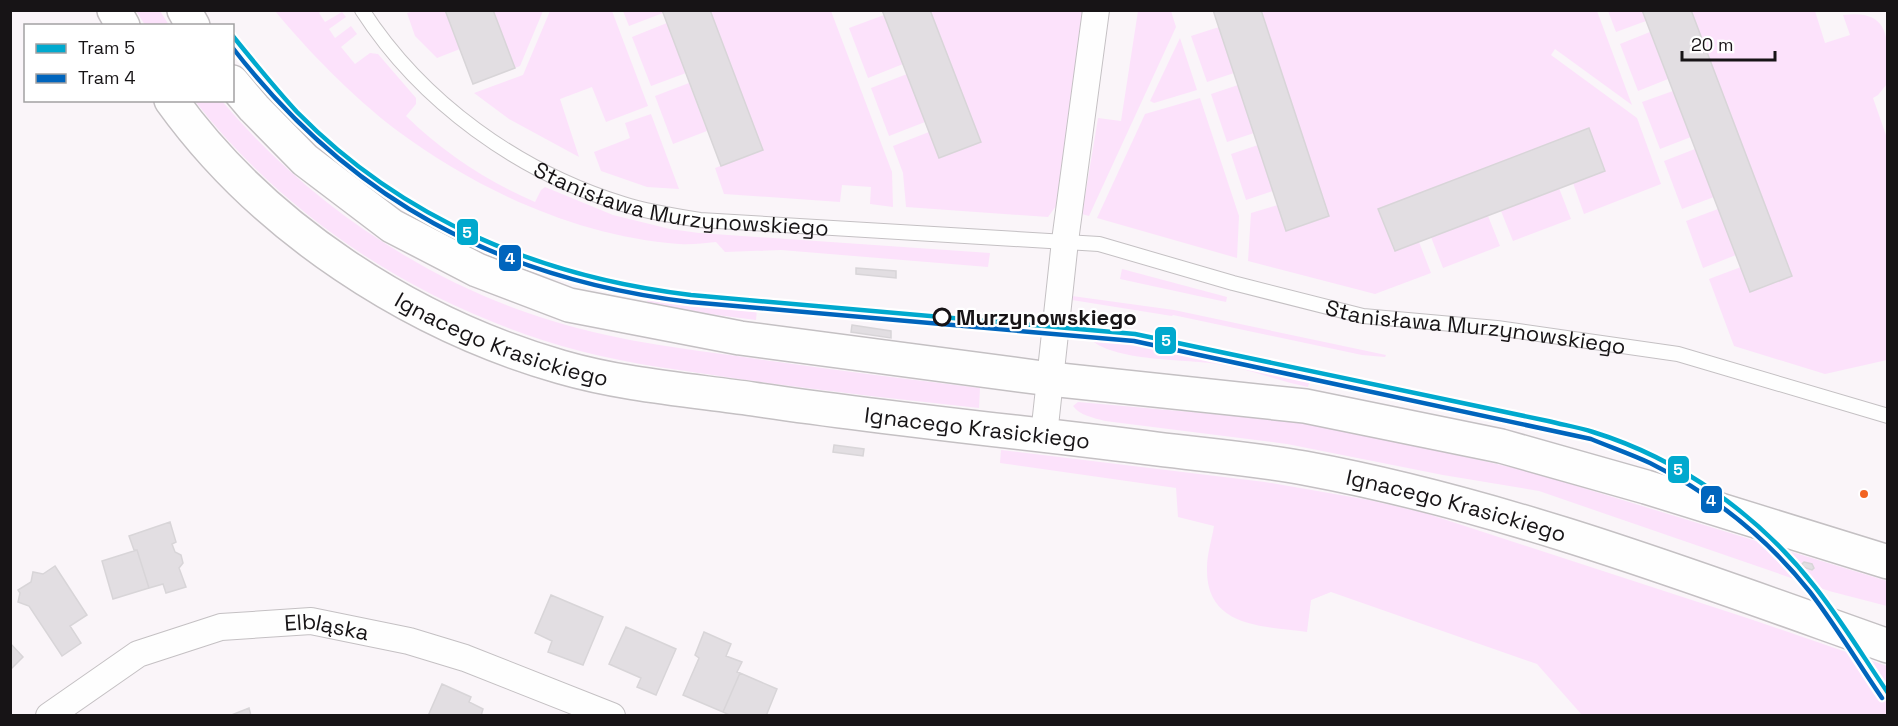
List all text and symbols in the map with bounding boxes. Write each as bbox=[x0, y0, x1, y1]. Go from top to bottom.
legend bbox=[24, 24, 234, 102]
scale bar bbox=[1682, 24, 1775, 62]
text: 20 m bbox=[1691, 33, 1734, 56]
text: Tram 5 bbox=[78, 36, 135, 59]
text: Tram 4 bbox=[78, 66, 135, 89]
street label: Stanisława Murzynowskiego bbox=[529, 155, 830, 242]
line badge: 5 bbox=[456, 218, 479, 246]
text: 5 bbox=[462, 222, 472, 243]
line badge: 4 bbox=[498, 244, 522, 272]
text: 4 bbox=[505, 248, 515, 269]
street label: Ignacego Krasickiego bbox=[390, 286, 611, 392]
street label: Stanisława Murzynowskiego bbox=[1323, 293, 1628, 360]
place label: Murzynowskiego bbox=[956, 303, 1137, 331]
marker: Murzynowskiego bbox=[933, 308, 951, 326]
line badge: 5 bbox=[1154, 326, 1177, 355]
text: 5 bbox=[1161, 330, 1171, 351]
street label: Ignacego Krasickiego bbox=[863, 400, 1092, 455]
line badge: 5 bbox=[1667, 455, 1690, 484]
text: 5 bbox=[1673, 459, 1683, 480]
street label: Ignacego Krasickiego bbox=[1344, 463, 1570, 548]
line badge: 4 bbox=[1700, 485, 1723, 514]
unlabelled marker bbox=[1858, 488, 1870, 500]
text: 4 bbox=[1706, 490, 1716, 511]
street label: Elbląska bbox=[283, 607, 372, 647]

